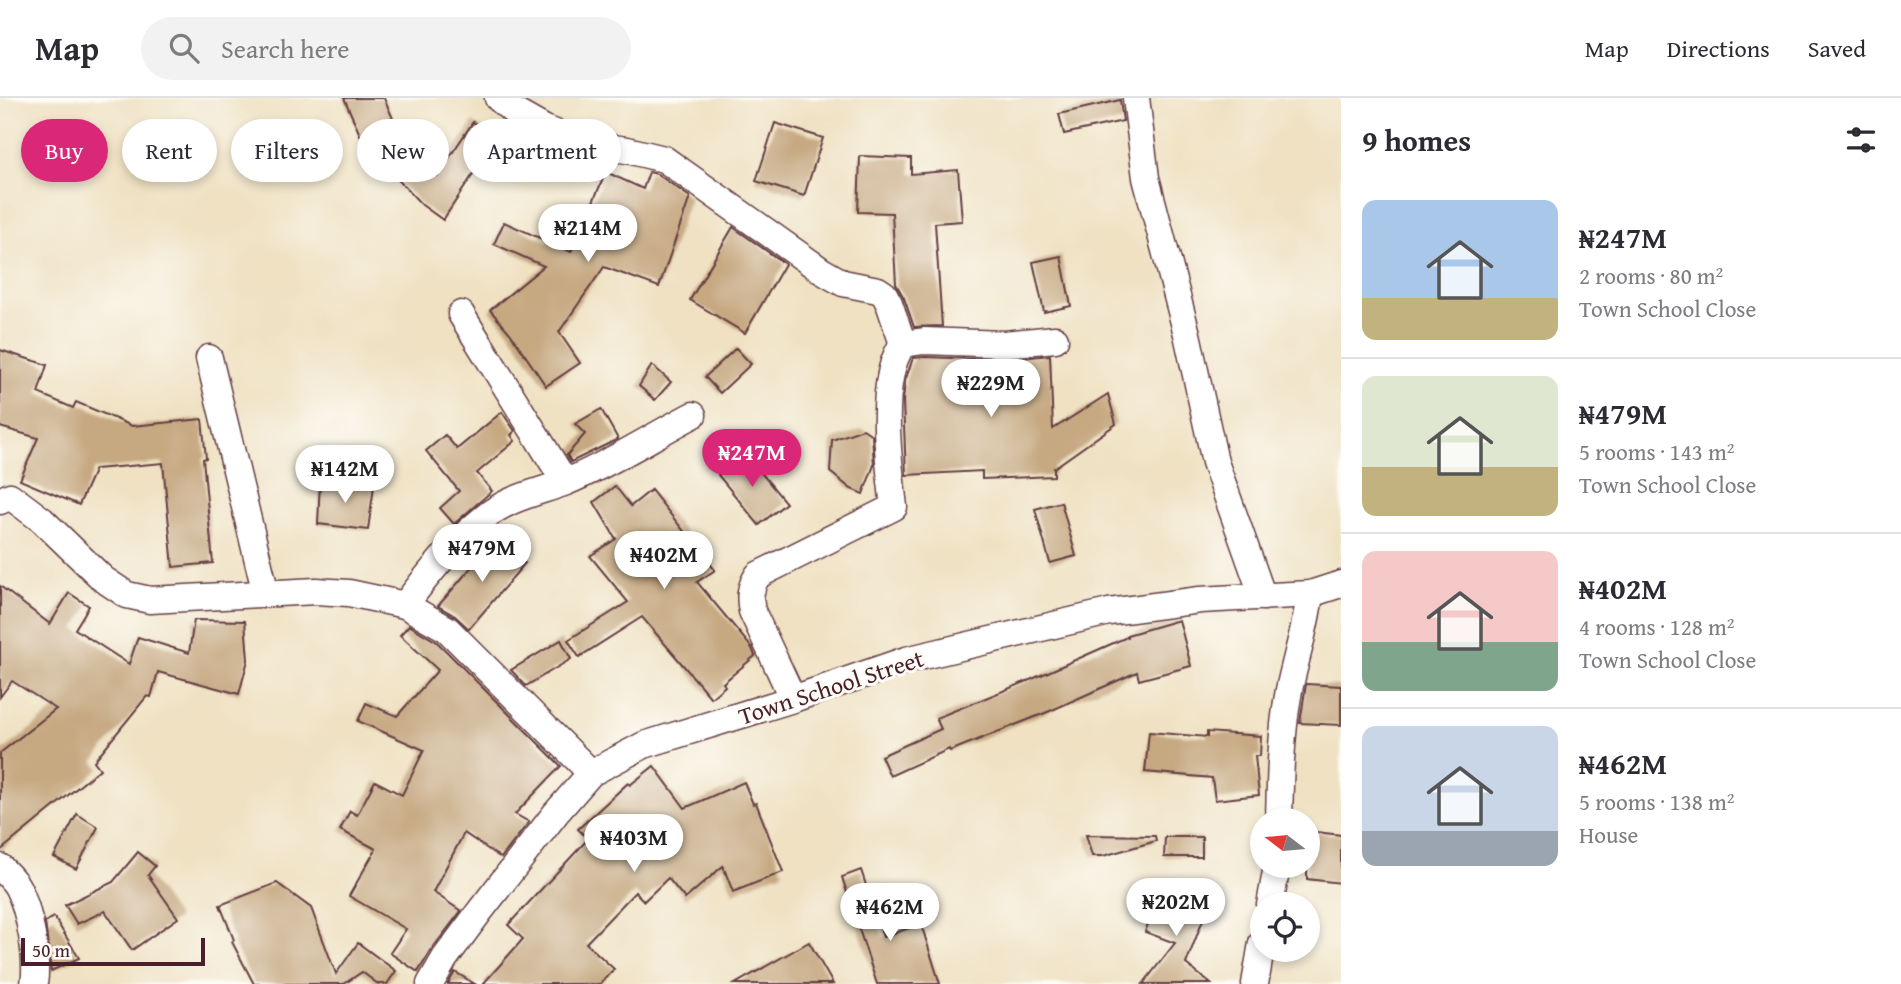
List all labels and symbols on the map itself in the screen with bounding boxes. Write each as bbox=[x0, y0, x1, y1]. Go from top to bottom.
pin: ₦214M bbox=[539, 204, 637, 264]
pin: ₦229M bbox=[942, 360, 1040, 419]
pin: ₦247M bbox=[703, 430, 801, 489]
pin: ₦142M bbox=[296, 446, 394, 505]
pin: ₦479M bbox=[433, 524, 531, 584]
pin: ₦402M bbox=[615, 532, 713, 591]
street label: Town School Street bbox=[734, 640, 929, 733]
north arrow bbox=[1250, 808, 1320, 878]
pin: ₦403M bbox=[585, 814, 683, 874]
pin: ₦202M bbox=[1127, 878, 1225, 938]
pin: ₦462M bbox=[841, 884, 939, 943]
scale bar bbox=[21, 935, 205, 967]

